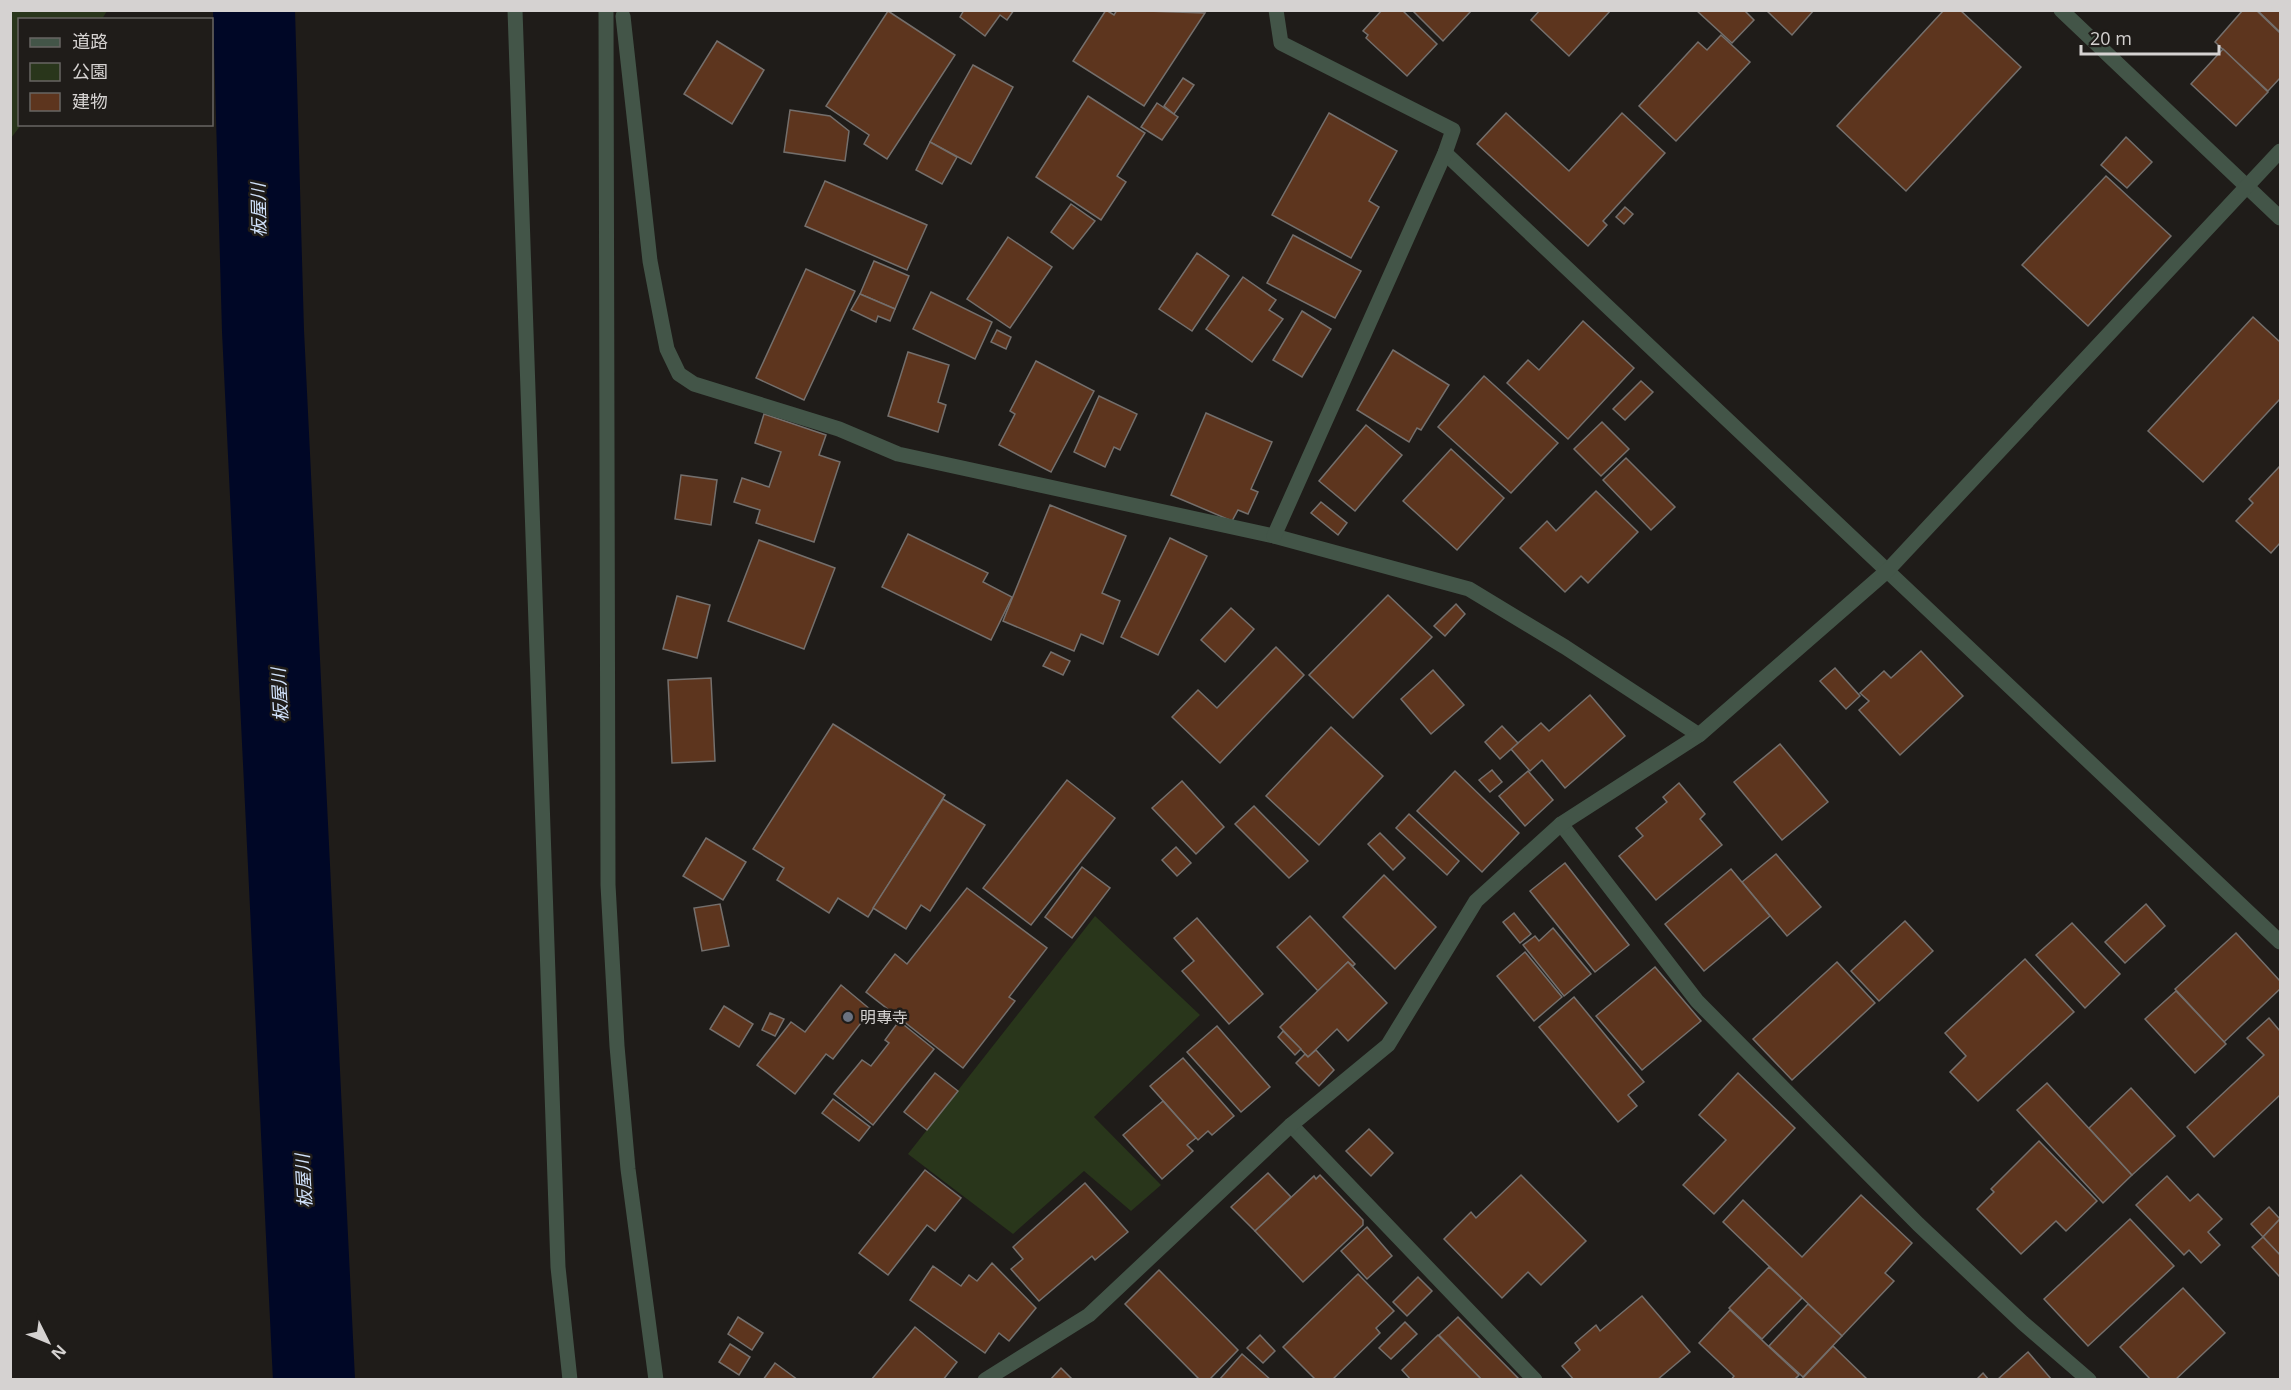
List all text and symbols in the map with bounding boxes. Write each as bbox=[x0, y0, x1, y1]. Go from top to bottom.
legend bbox=[18, 18, 213, 126]
scale bar bbox=[2081, 18, 2219, 56]
text: 20 m bbox=[2090, 26, 2132, 50]
text: 道路 bbox=[72, 29, 108, 53]
text: 公園 bbox=[72, 59, 108, 83]
text: 建物 bbox=[72, 89, 108, 113]
water label: 板屋川 bbox=[245, 181, 270, 237]
water label: 板屋川 bbox=[266, 665, 292, 723]
place label: 明專寺 bbox=[860, 1006, 908, 1028]
marker: 明專寺 bbox=[841, 1010, 855, 1024]
water label: 板屋川 bbox=[290, 1151, 316, 1209]
north arrow bbox=[18, 1312, 78, 1372]
text: N bbox=[46, 1340, 71, 1364]

